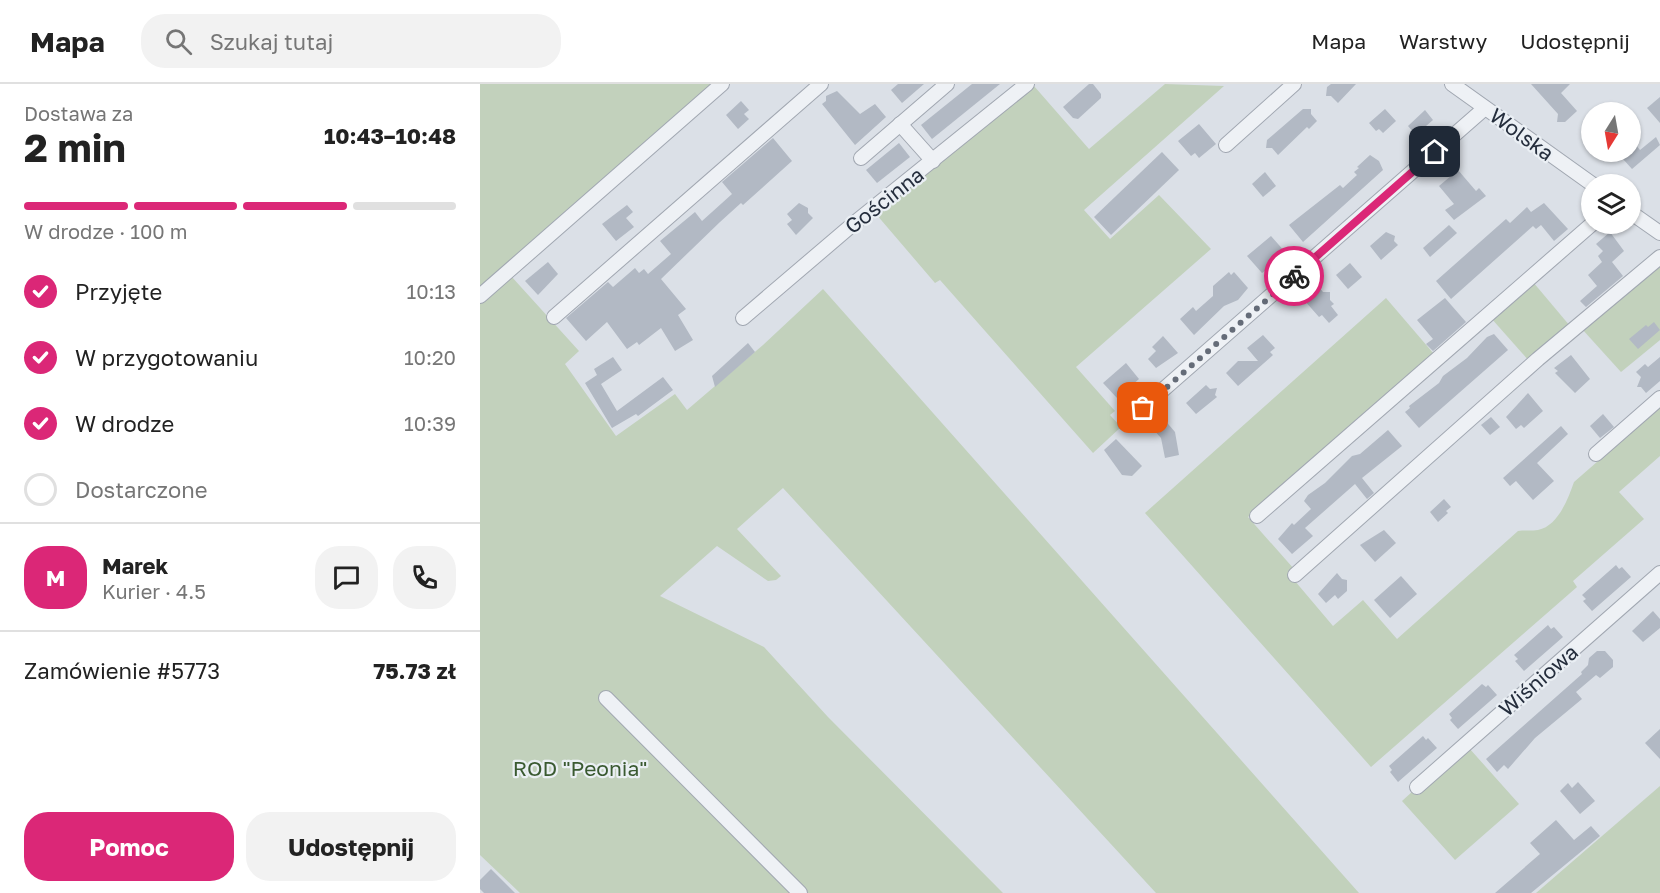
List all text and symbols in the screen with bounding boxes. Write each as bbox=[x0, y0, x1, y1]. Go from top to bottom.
search box bbox=[141, 14, 561, 68]
text: Mapa bbox=[30, 25, 105, 58]
icon: search bbox=[162, 25, 195, 58]
text: Szukaj tutaj bbox=[210, 28, 333, 55]
text: Mapa bbox=[1311, 28, 1366, 54]
text: Warstwy bbox=[1399, 28, 1487, 54]
text: Udostępnij bbox=[1520, 28, 1630, 54]
text: Dostawa za bbox=[24, 101, 133, 125]
street label: Wolska bbox=[1485, 102, 1559, 166]
north arrow bbox=[1581, 102, 1641, 162]
map controls bbox=[1581, 102, 1641, 234]
text: 10:43–10:48 bbox=[324, 122, 456, 149]
text: 2 min bbox=[24, 124, 126, 171]
pin bbox=[1409, 126, 1460, 177]
icon: home bbox=[1418, 135, 1451, 168]
street label: Gościnna bbox=[839, 161, 929, 239]
button: layers bbox=[1581, 174, 1641, 234]
text: W drodze · 100 m bbox=[24, 219, 187, 243]
courier bbox=[1264, 246, 1324, 306]
icon: bike bbox=[1278, 260, 1311, 293]
icon: check bbox=[24, 275, 57, 308]
text: Przyjęte bbox=[75, 278, 162, 305]
text: 10:13 bbox=[407, 279, 456, 303]
icon: check bbox=[24, 341, 57, 374]
text: W przygotowaniu bbox=[75, 344, 258, 371]
text: 10:20 bbox=[404, 345, 456, 369]
pin bbox=[1117, 382, 1168, 433]
icon: bag bbox=[1126, 391, 1159, 424]
icon: check bbox=[24, 407, 57, 440]
text: W drodze bbox=[75, 410, 174, 437]
text: 10:39 bbox=[404, 411, 456, 435]
text: Dostarczone bbox=[75, 476, 208, 503]
button: chat bbox=[315, 546, 378, 609]
button: phone bbox=[393, 546, 456, 609]
text: Marek bbox=[102, 552, 168, 579]
text: M bbox=[46, 564, 65, 591]
text: Kurier · 4.5 bbox=[102, 579, 206, 603]
street label: Wiśniowa bbox=[1493, 639, 1583, 721]
text: Zamówienie #5773 bbox=[24, 657, 220, 684]
text: 75.73 zł bbox=[373, 657, 456, 684]
park label: ROD "Peonia" bbox=[513, 755, 647, 781]
button: Pomoc bbox=[24, 812, 234, 881]
button: Udostępnij bbox=[246, 812, 456, 881]

